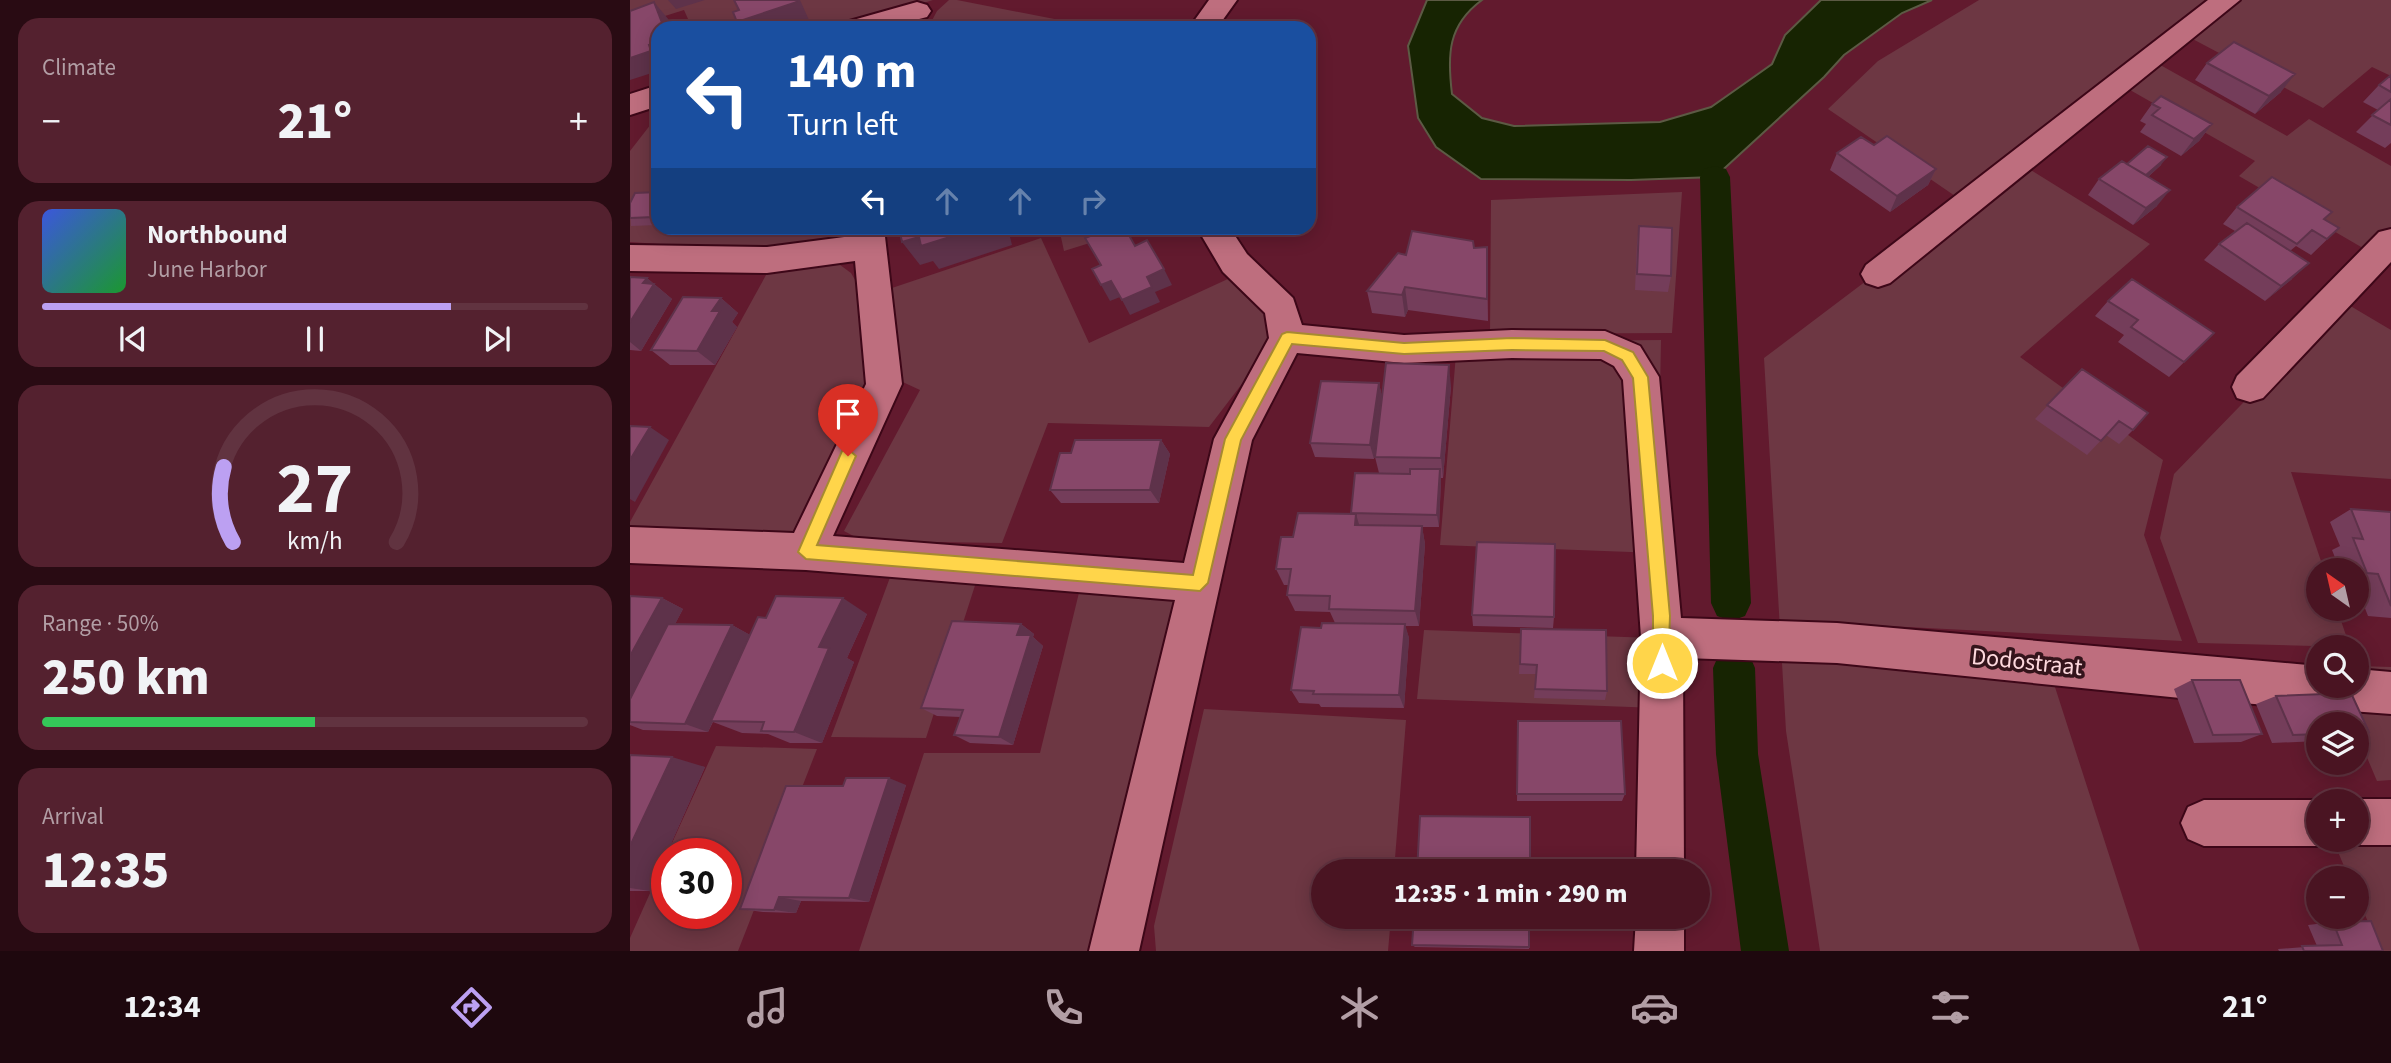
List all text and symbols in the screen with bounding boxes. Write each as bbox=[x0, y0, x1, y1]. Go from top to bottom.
text: 140 m bbox=[787, 37, 916, 107]
icon: left bbox=[672, 49, 763, 140]
text: Climate bbox=[42, 51, 116, 84]
text: 21° bbox=[278, 85, 352, 159]
text: − bbox=[42, 95, 61, 149]
text: + bbox=[569, 95, 588, 149]
text: Turn left bbox=[787, 102, 898, 148]
icon: left bbox=[855, 182, 893, 220]
icon: ahead bbox=[928, 182, 966, 220]
icon: ahead bbox=[1001, 182, 1039, 220]
icon: right bbox=[1074, 182, 1112, 220]
text: Northbound bbox=[147, 216, 288, 253]
text: June Harbor bbox=[147, 253, 267, 286]
icon: previous bbox=[114, 320, 152, 358]
icon: pause bbox=[296, 320, 334, 358]
icon: next bbox=[478, 320, 516, 358]
pin bbox=[818, 384, 878, 456]
icon: arrive bbox=[829, 395, 867, 433]
text: 27 bbox=[277, 437, 353, 541]
text: km/h bbox=[287, 522, 343, 558]
north arrow bbox=[2306, 558, 2370, 621]
map controls bbox=[2306, 558, 2369, 929]
text: Range · 50% bbox=[42, 607, 159, 640]
position arrow bbox=[1625, 626, 1699, 700]
button: search bbox=[2306, 635, 2369, 698]
street label: Dodostraat bbox=[1970, 639, 2084, 685]
text: 250 km bbox=[42, 641, 210, 715]
button: layers bbox=[2306, 712, 2369, 775]
button: + bbox=[2306, 789, 2369, 852]
text: Arrival bbox=[42, 800, 104, 833]
text: 12:35 bbox=[42, 834, 169, 908]
speed limit sign: 30 bbox=[651, 838, 742, 929]
button: − bbox=[2306, 866, 2369, 929]
text: 12:35 · 1 min · 290 m bbox=[1394, 875, 1627, 912]
icon: directions bbox=[447, 983, 496, 1032]
icon: music bbox=[743, 983, 792, 1032]
icon: phone bbox=[1039, 983, 1088, 1032]
icon: climate bbox=[1335, 983, 1384, 1032]
icon: car bbox=[1630, 983, 1679, 1032]
icon: filters bbox=[1926, 983, 1975, 1032]
text: 12:34 bbox=[123, 984, 201, 1030]
text: 21° bbox=[2222, 984, 2268, 1030]

